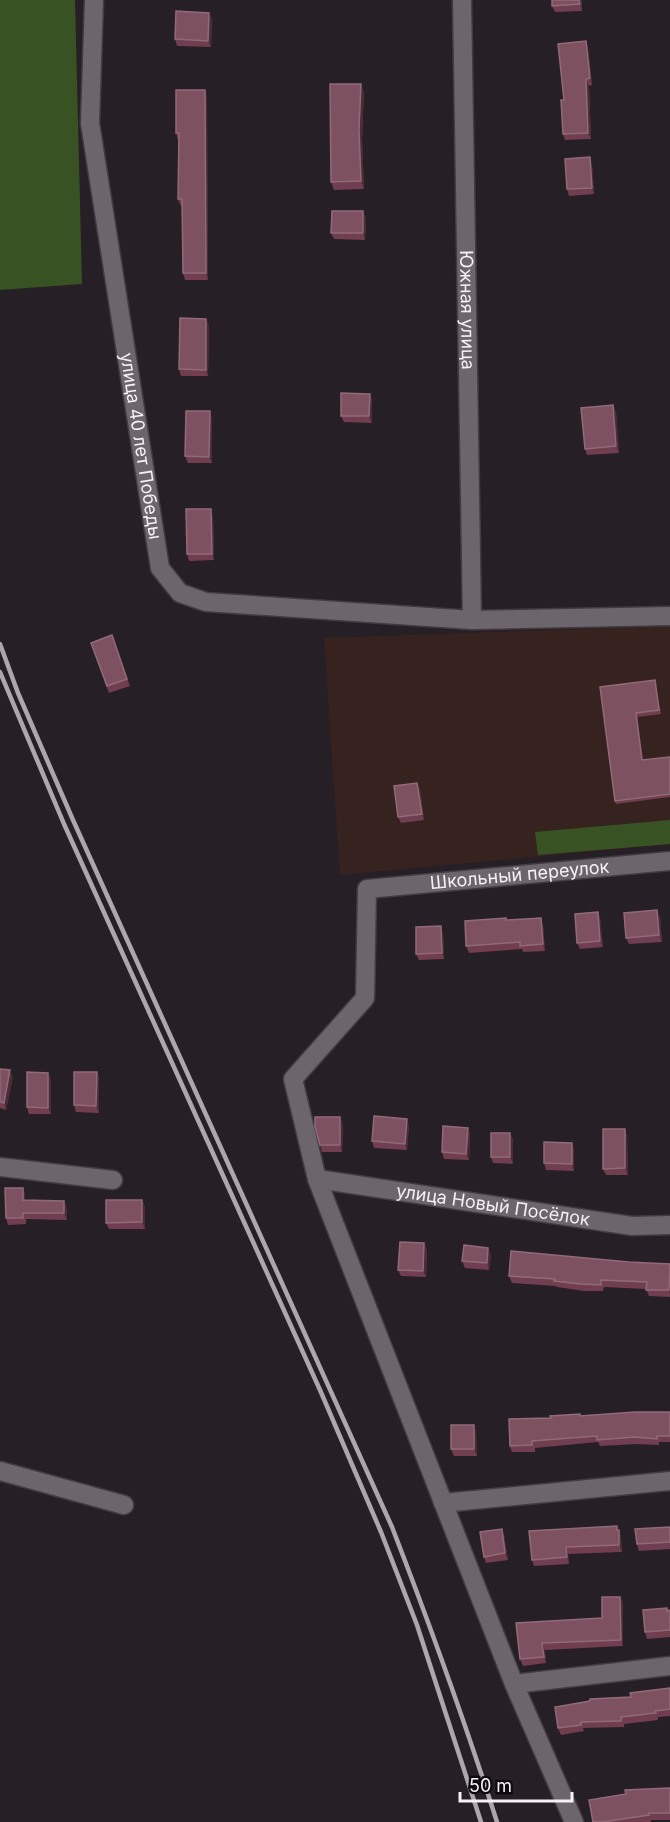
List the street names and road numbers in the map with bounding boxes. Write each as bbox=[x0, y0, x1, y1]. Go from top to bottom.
street label: Южная улица bbox=[456, 250, 479, 370]
street label: улица 40 лет Победы bbox=[116, 351, 166, 541]
street label: Школьный переулок bbox=[429, 856, 610, 893]
street label: улица Новый Посёлок bbox=[395, 1180, 592, 1230]

